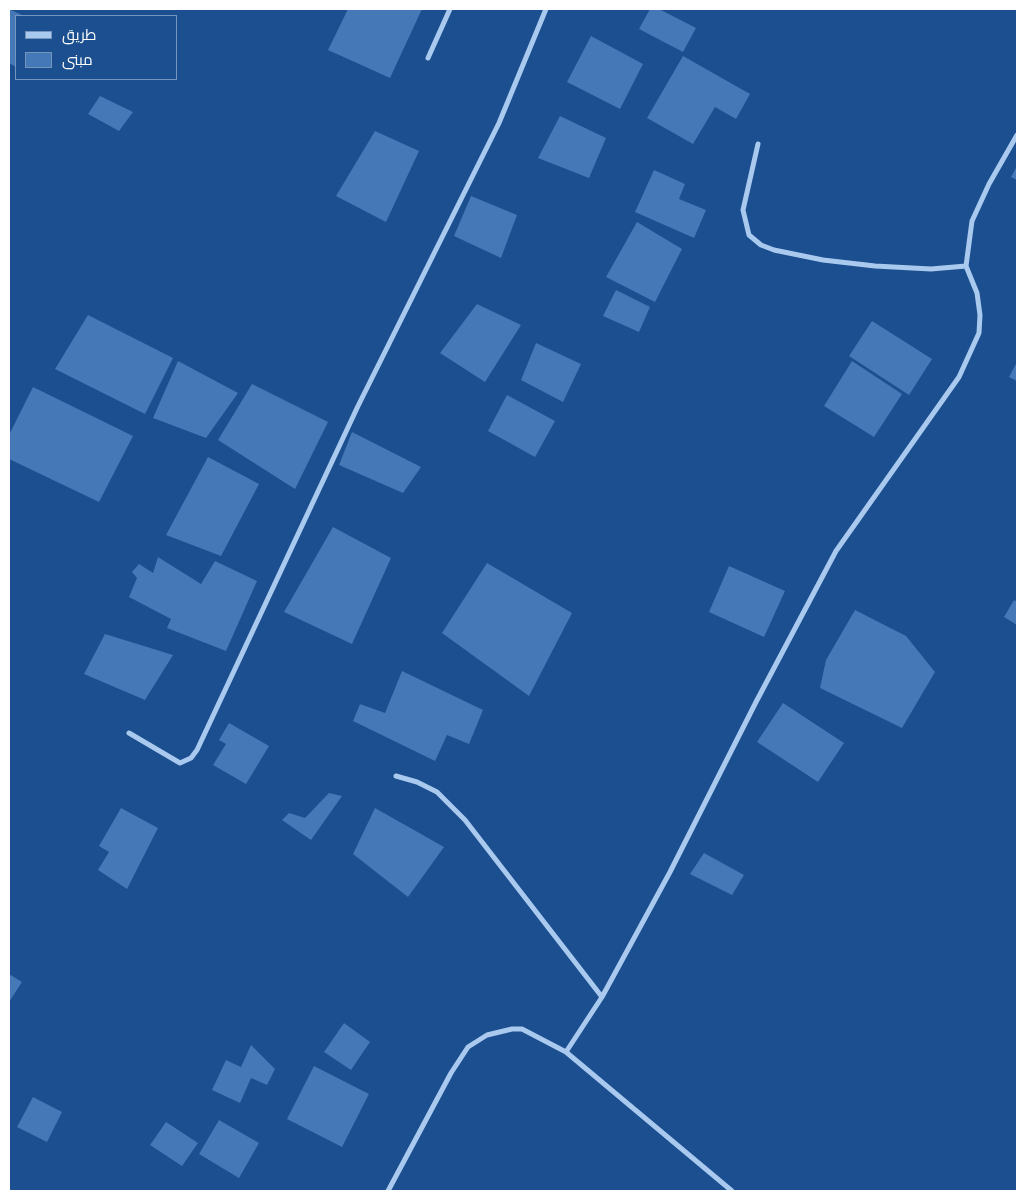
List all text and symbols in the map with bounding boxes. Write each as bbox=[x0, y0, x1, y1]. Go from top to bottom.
legend bbox=[15, 15, 178, 80]
text: طريق bbox=[62, 26, 96, 43]
text: مبنى bbox=[62, 51, 93, 68]

